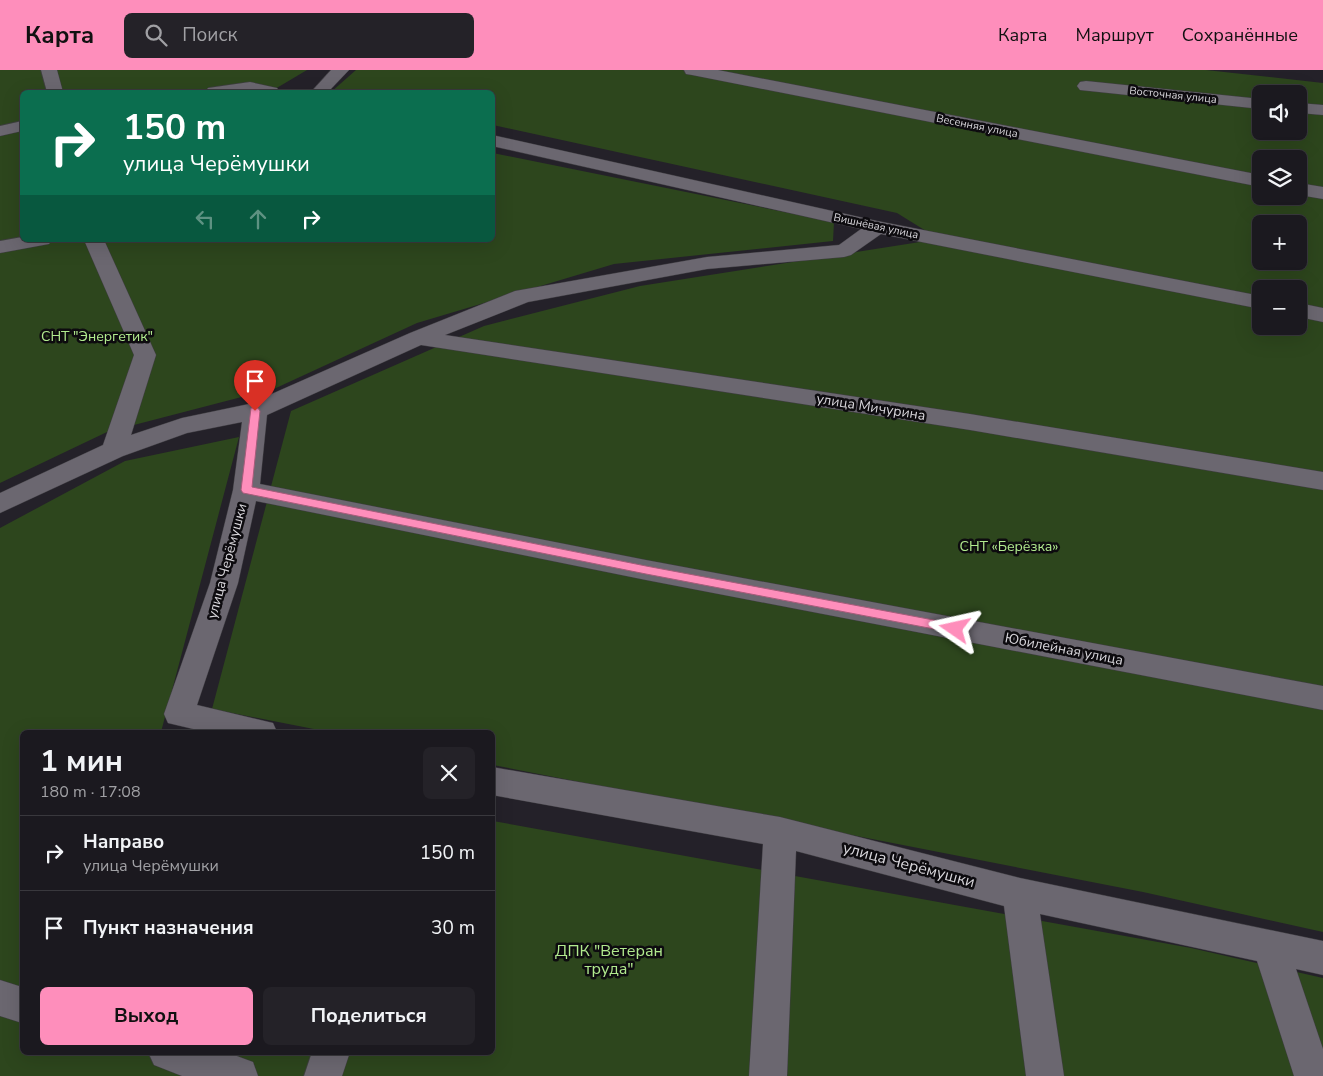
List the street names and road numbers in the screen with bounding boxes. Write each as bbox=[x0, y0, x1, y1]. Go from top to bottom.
street label: Восточная улица bbox=[1129, 83, 1218, 107]
street label: Весенняя улица bbox=[935, 111, 1019, 141]
street label: Вишнёвая улица bbox=[832, 210, 920, 242]
street label: улица Мичурина bbox=[815, 389, 927, 425]
street label: улица Черёмушки bbox=[202, 501, 252, 621]
street label: Юбилейная улица bbox=[1003, 628, 1125, 670]
street label: улица Черёмушки bbox=[841, 837, 977, 893]

